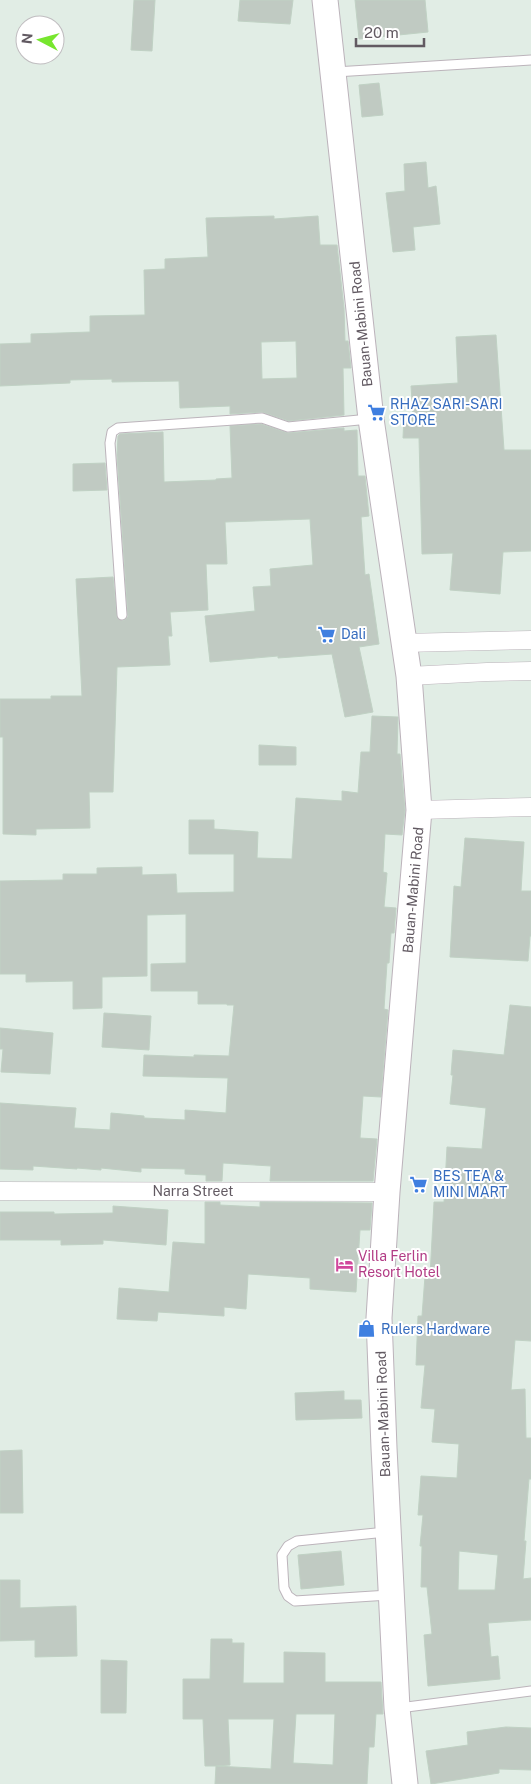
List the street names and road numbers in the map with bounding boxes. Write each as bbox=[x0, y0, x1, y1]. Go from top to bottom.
street label: Bauan-Mabini Road bbox=[346, 260, 376, 388]
street label: Bauan-Mabini Road bbox=[400, 826, 426, 954]
street label: Narra Street bbox=[153, 1183, 233, 1199]
street label: Bauan-Mabini Road bbox=[373, 1351, 393, 1477]

